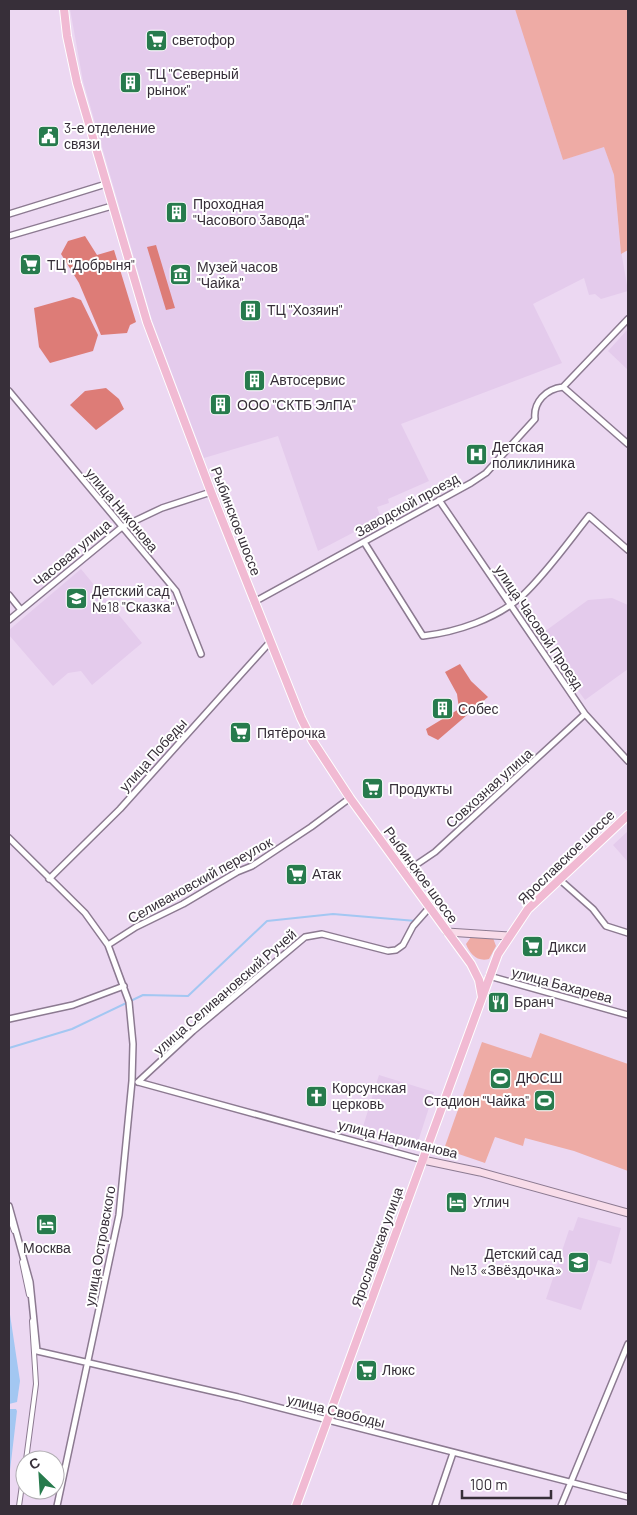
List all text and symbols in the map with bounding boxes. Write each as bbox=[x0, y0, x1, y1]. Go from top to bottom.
supermarket icon: светофор bbox=[144, 28, 168, 52]
place label: светофор bbox=[172, 31, 235, 48]
place label: ТЦ "Северный рынок" bbox=[147, 65, 239, 98]
building icon: ТЦ "Северный рынок" bbox=[119, 70, 143, 94]
place label: 3-е отделение связи bbox=[64, 119, 156, 152]
public building icon: 3-е отделение связи bbox=[36, 124, 60, 148]
place label: Проходная "Часового 3авода" bbox=[193, 195, 309, 228]
building icon: Проходная "Часового 3авода" bbox=[165, 200, 189, 224]
supermarket icon: ТЦ "Добрыня" bbox=[19, 253, 43, 277]
place label: ТЦ "Добрыня" bbox=[47, 256, 135, 273]
place label: Музей часов "Чайка" bbox=[197, 258, 278, 291]
museum icon: Музей часов "Чайка" bbox=[169, 263, 193, 287]
building icon: ТЦ "Хозяин" bbox=[239, 298, 263, 322]
place label: ТЦ "Хозяин" bbox=[267, 301, 343, 318]
building icon: Автосервис bbox=[242, 368, 266, 392]
place label: Автосервис bbox=[270, 371, 345, 388]
building icon: ООО "СКТБ ЭлПА" bbox=[209, 393, 233, 417]
place label: ООО "СКТБ ЭлПА" bbox=[237, 396, 356, 413]
place label: Детская поликлиника bbox=[492, 438, 575, 471]
hospital icon: Детская поликлиника bbox=[464, 443, 488, 467]
street label: улица Никонова bbox=[82, 464, 162, 555]
street label: Рыбинское шоссе bbox=[208, 464, 265, 578]
street label: Заводской проезд bbox=[352, 469, 462, 540]
street label: Часовая улица bbox=[29, 515, 114, 590]
street label: улица Часовой Проезд bbox=[491, 561, 587, 692]
place label: Детский сад №18 "Сказка" bbox=[92, 582, 175, 615]
school or university icon: Детский сад №18 "Сказка" bbox=[64, 587, 88, 611]
building icon: Собес bbox=[430, 697, 454, 721]
place label: Собес bbox=[458, 700, 499, 717]
street label: улица Победы bbox=[115, 715, 190, 795]
supermarket icon: Пятёрочка bbox=[229, 721, 253, 745]
place label: Пятёрочка bbox=[257, 724, 326, 741]
street label: Совхозная улица bbox=[442, 744, 536, 831]
supermarket icon: Продукты bbox=[361, 777, 385, 801]
place label: Продукты bbox=[389, 780, 452, 797]
street label: Ярославское шоссе bbox=[514, 806, 618, 907]
street label: Рыбинское шоссе bbox=[381, 823, 462, 927]
street label: Селивановский переулок bbox=[125, 832, 276, 926]
supermarket icon: Атак bbox=[284, 862, 308, 886]
place label: Атак bbox=[312, 865, 342, 882]
street label: улица Селивановский Ручей bbox=[150, 925, 299, 1058]
supermarket icon: Дикси bbox=[520, 935, 544, 959]
place label: Дикси bbox=[548, 938, 586, 955]
street label: улица Бахарева bbox=[510, 963, 615, 1006]
restaurant icon: Бранч bbox=[486, 990, 510, 1014]
place label: Бранч bbox=[514, 993, 554, 1010]
sports icon: ДЮСШ bbox=[488, 1066, 512, 1090]
place label: ДЮСШ bbox=[516, 1069, 562, 1086]
place label: Корсунская церковь bbox=[332, 1079, 406, 1112]
church icon: Корсунская церковь bbox=[304, 1084, 328, 1108]
sports icon: Стадион "Чайка" bbox=[533, 1089, 557, 1113]
place label: Стадион "Чайка" bbox=[424, 1092, 529, 1109]
street label: улица Нариманова bbox=[336, 1115, 460, 1162]
street label: улица Островского bbox=[81, 1184, 119, 1308]
street label: Ярославская улица bbox=[347, 1185, 406, 1309]
hotel icon: Углич bbox=[445, 1190, 469, 1214]
place label: Углич bbox=[473, 1193, 509, 1210]
hotel icon: Москва bbox=[35, 1213, 59, 1237]
place label: Москва bbox=[23, 1239, 71, 1256]
place label: Детский сад №13 «Звёздочка» bbox=[450, 1245, 562, 1278]
school or university icon: Детский сад №13 «Звёздочка» bbox=[566, 1250, 590, 1274]
supermarket icon: Люкс bbox=[354, 1358, 378, 1382]
place label: Люкс bbox=[382, 1361, 415, 1378]
street label: улица Свободы bbox=[285, 1390, 387, 1431]
north arrow bbox=[15, 1450, 65, 1500]
text: С bbox=[26, 1453, 42, 1473]
scale bar bbox=[462, 1468, 551, 1500]
text: 100 m bbox=[470, 1475, 508, 1493]

